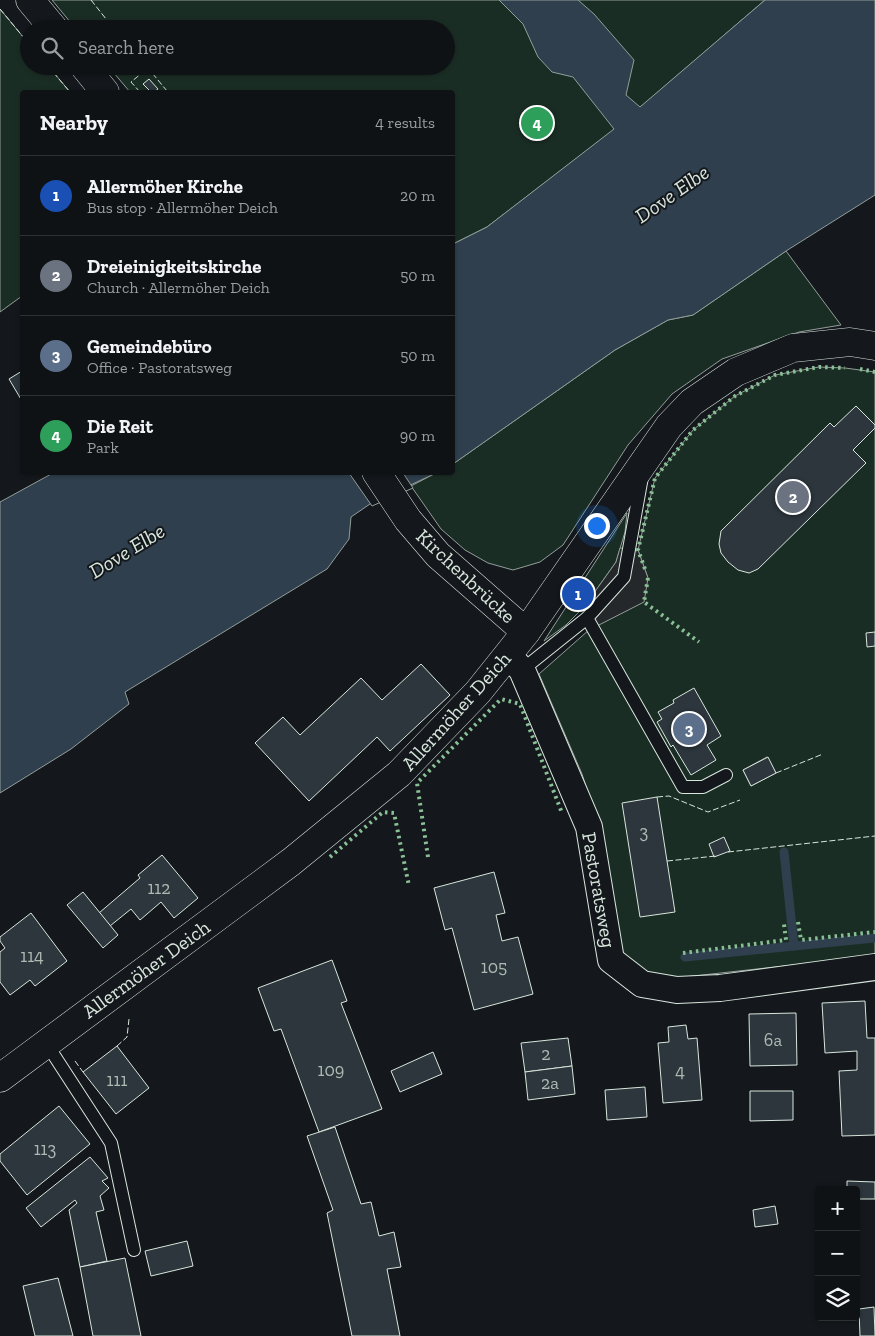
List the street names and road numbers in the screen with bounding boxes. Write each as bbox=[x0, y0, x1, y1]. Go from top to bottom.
street label: Kirchenbrücke bbox=[411, 524, 521, 628]
street label: Allermöher Deich bbox=[396, 646, 516, 775]
street label: Pastoratsweg bbox=[577, 830, 621, 950]
street label: Allermöher Deich bbox=[78, 914, 215, 1023]

